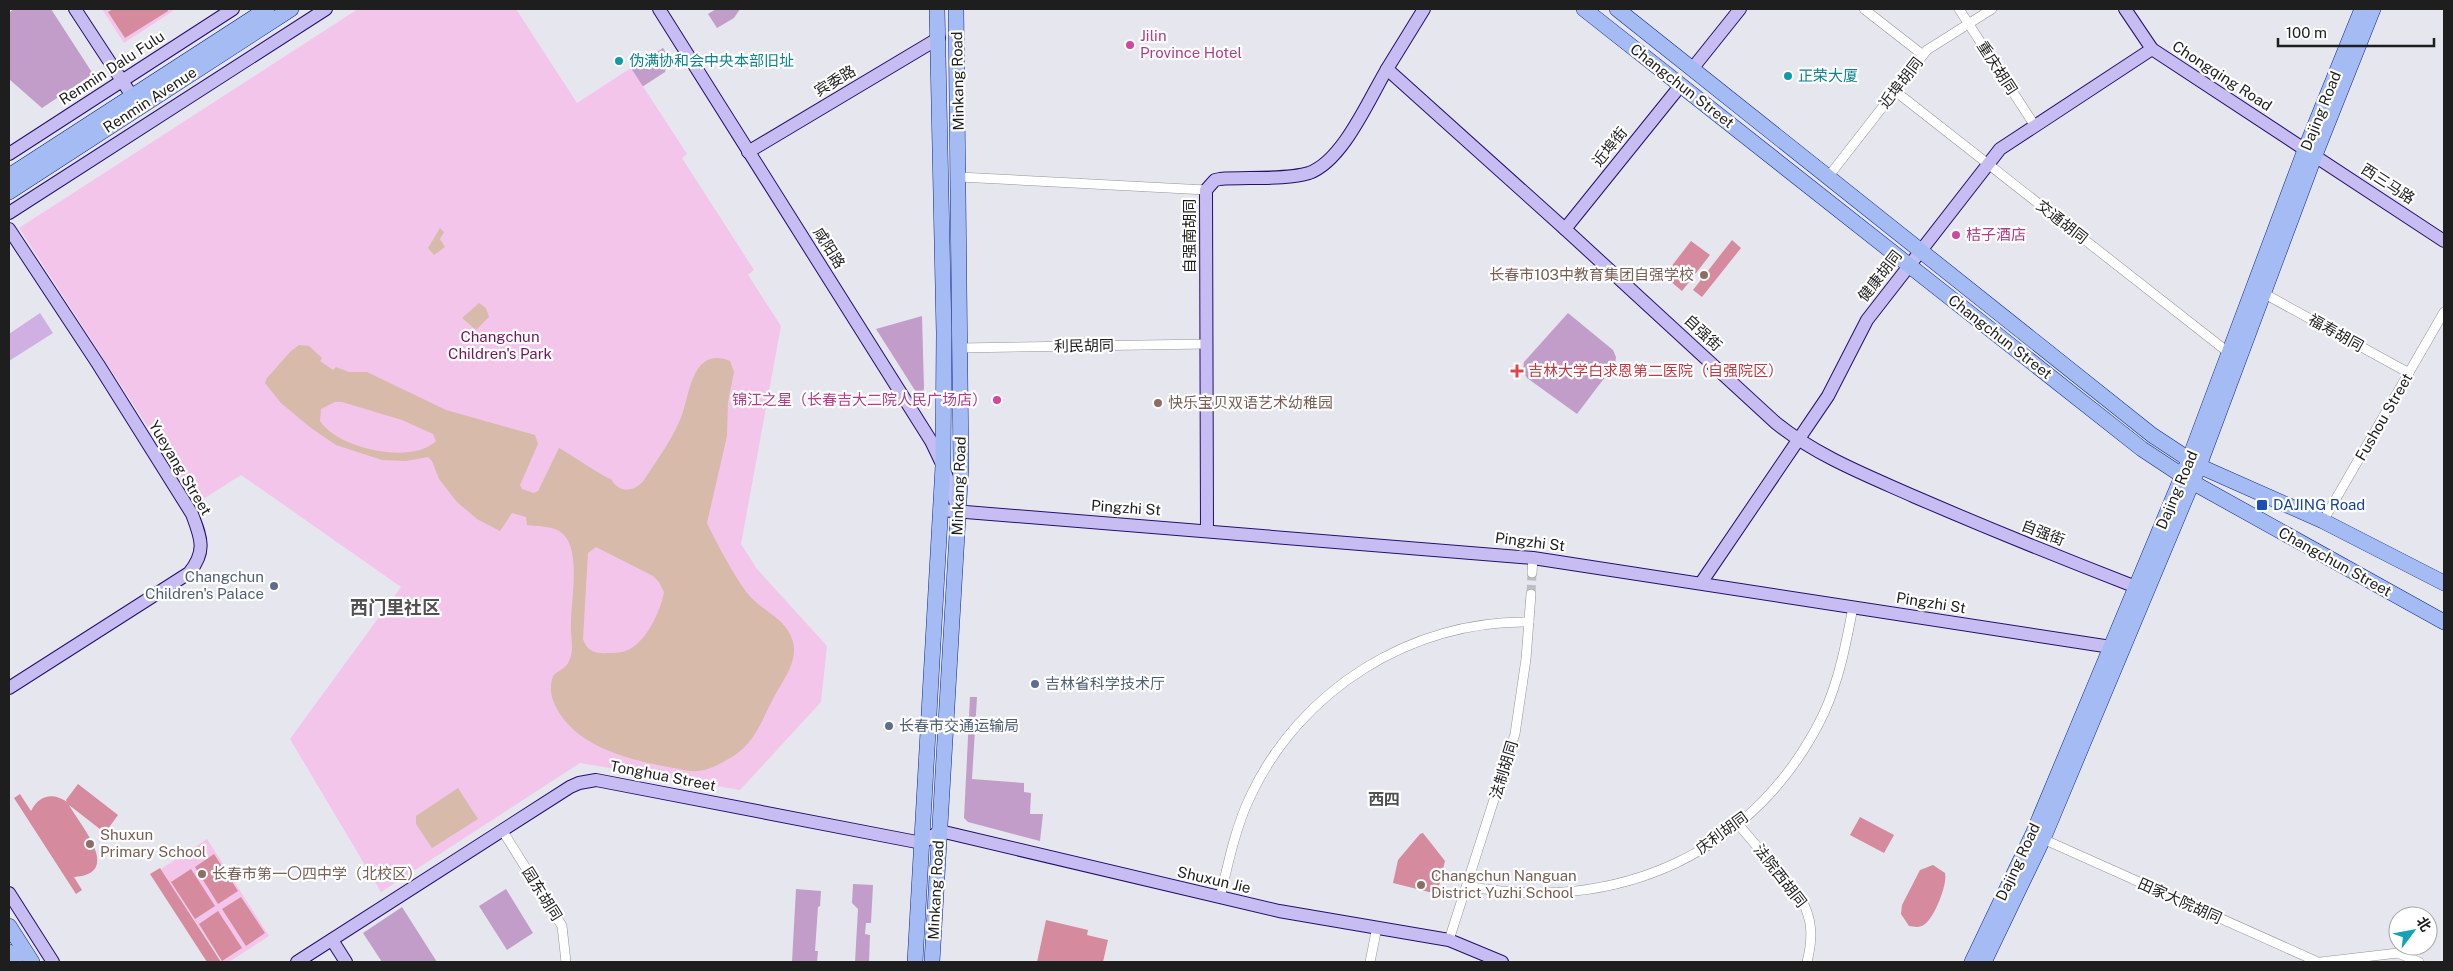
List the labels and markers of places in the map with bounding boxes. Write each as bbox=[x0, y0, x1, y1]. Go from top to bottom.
place label: Jilin Province Hotel bbox=[1140, 27, 1242, 61]
marker: Jilin Province Hotel bbox=[1124, 39, 1136, 51]
place label: 伪满协和会中央本部旧址 bbox=[629, 52, 794, 69]
marker: 伪满协和会中央本部旧址 bbox=[613, 55, 625, 67]
place label: 正荣大厦 bbox=[1798, 67, 1858, 84]
marker: 正荣大厦 bbox=[1782, 70, 1794, 82]
place label: 桔子酒店 bbox=[1966, 226, 2026, 243]
marker: 桔子酒店 bbox=[1950, 229, 1962, 241]
place label: 长春市103中教育集团自强学校 bbox=[1489, 266, 1694, 283]
marker: 长春市103中教育集团自强学校 bbox=[1698, 269, 1710, 281]
place label: 吉林大学白求恩第二医院（自强院区） bbox=[1528, 362, 1783, 379]
marker: 吉林大学白求恩第二医院（自强院区） bbox=[1510, 364, 1524, 378]
place label: 锦江之星（长春吉大二院人民广场店） bbox=[732, 391, 987, 408]
marker: 锦江之星（长春吉大二院人民广场店） bbox=[991, 394, 1003, 406]
place label: 快乐宝贝双语艺术幼稚园 bbox=[1168, 394, 1333, 411]
marker: 快乐宝贝双语艺术幼稚园 bbox=[1152, 397, 1164, 409]
place label: DAJING Road bbox=[2273, 496, 2365, 513]
marker: DAJING Road bbox=[2255, 498, 2269, 512]
place label: Changchun Children's Palace bbox=[145, 568, 264, 602]
marker: Changchun Children's Palace bbox=[268, 580, 280, 592]
place label: 吉林省科学技术厅 bbox=[1045, 675, 1165, 692]
marker: 吉林省科学技术厅 bbox=[1029, 678, 1041, 690]
place label: 长春市交通运输局 bbox=[899, 717, 1019, 734]
marker: 长春市交通运输局 bbox=[883, 720, 895, 732]
place label: Shuxun Primary School bbox=[100, 826, 206, 860]
marker: Shuxun Primary School bbox=[84, 838, 96, 850]
place label: 长春市第一〇四中学（北校区） bbox=[212, 865, 422, 882]
place label: Changchun Nanguan District Yuzhi School bbox=[1431, 867, 1577, 901]
marker: 长春市第一〇四中学（北校区） bbox=[196, 868, 208, 880]
marker: Changchun Nanguan District Yuzhi School bbox=[1415, 879, 1427, 891]

